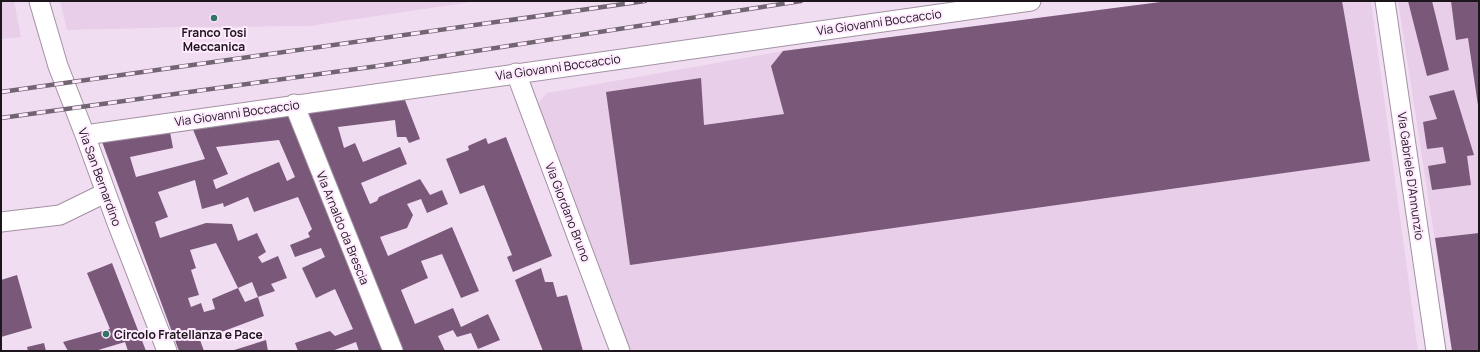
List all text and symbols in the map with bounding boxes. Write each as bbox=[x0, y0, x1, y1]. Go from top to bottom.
street label: Via Giovanni Boccaccio bbox=[815, 5, 943, 39]
marker: Franco Tosi Meccanica bbox=[209, 13, 219, 23]
place label: Franco Tosi Meccanica bbox=[181, 24, 247, 55]
street label: Via Giovanni Boccaccio bbox=[494, 50, 622, 84]
street label: Via Giovanni Boccaccio bbox=[173, 96, 301, 130]
street label: Via Gabriele D'Annunzio bbox=[1394, 111, 1428, 241]
street label: Via San Bernardino bbox=[74, 126, 126, 228]
street label: Via Giordano Bruno bbox=[541, 160, 595, 264]
street label: Via Arnaldo da Brescia bbox=[312, 169, 374, 287]
place label: Circolo Fratellanza e Pace bbox=[114, 326, 263, 343]
marker: Circolo Fratellanza e Pace bbox=[101, 329, 111, 339]

